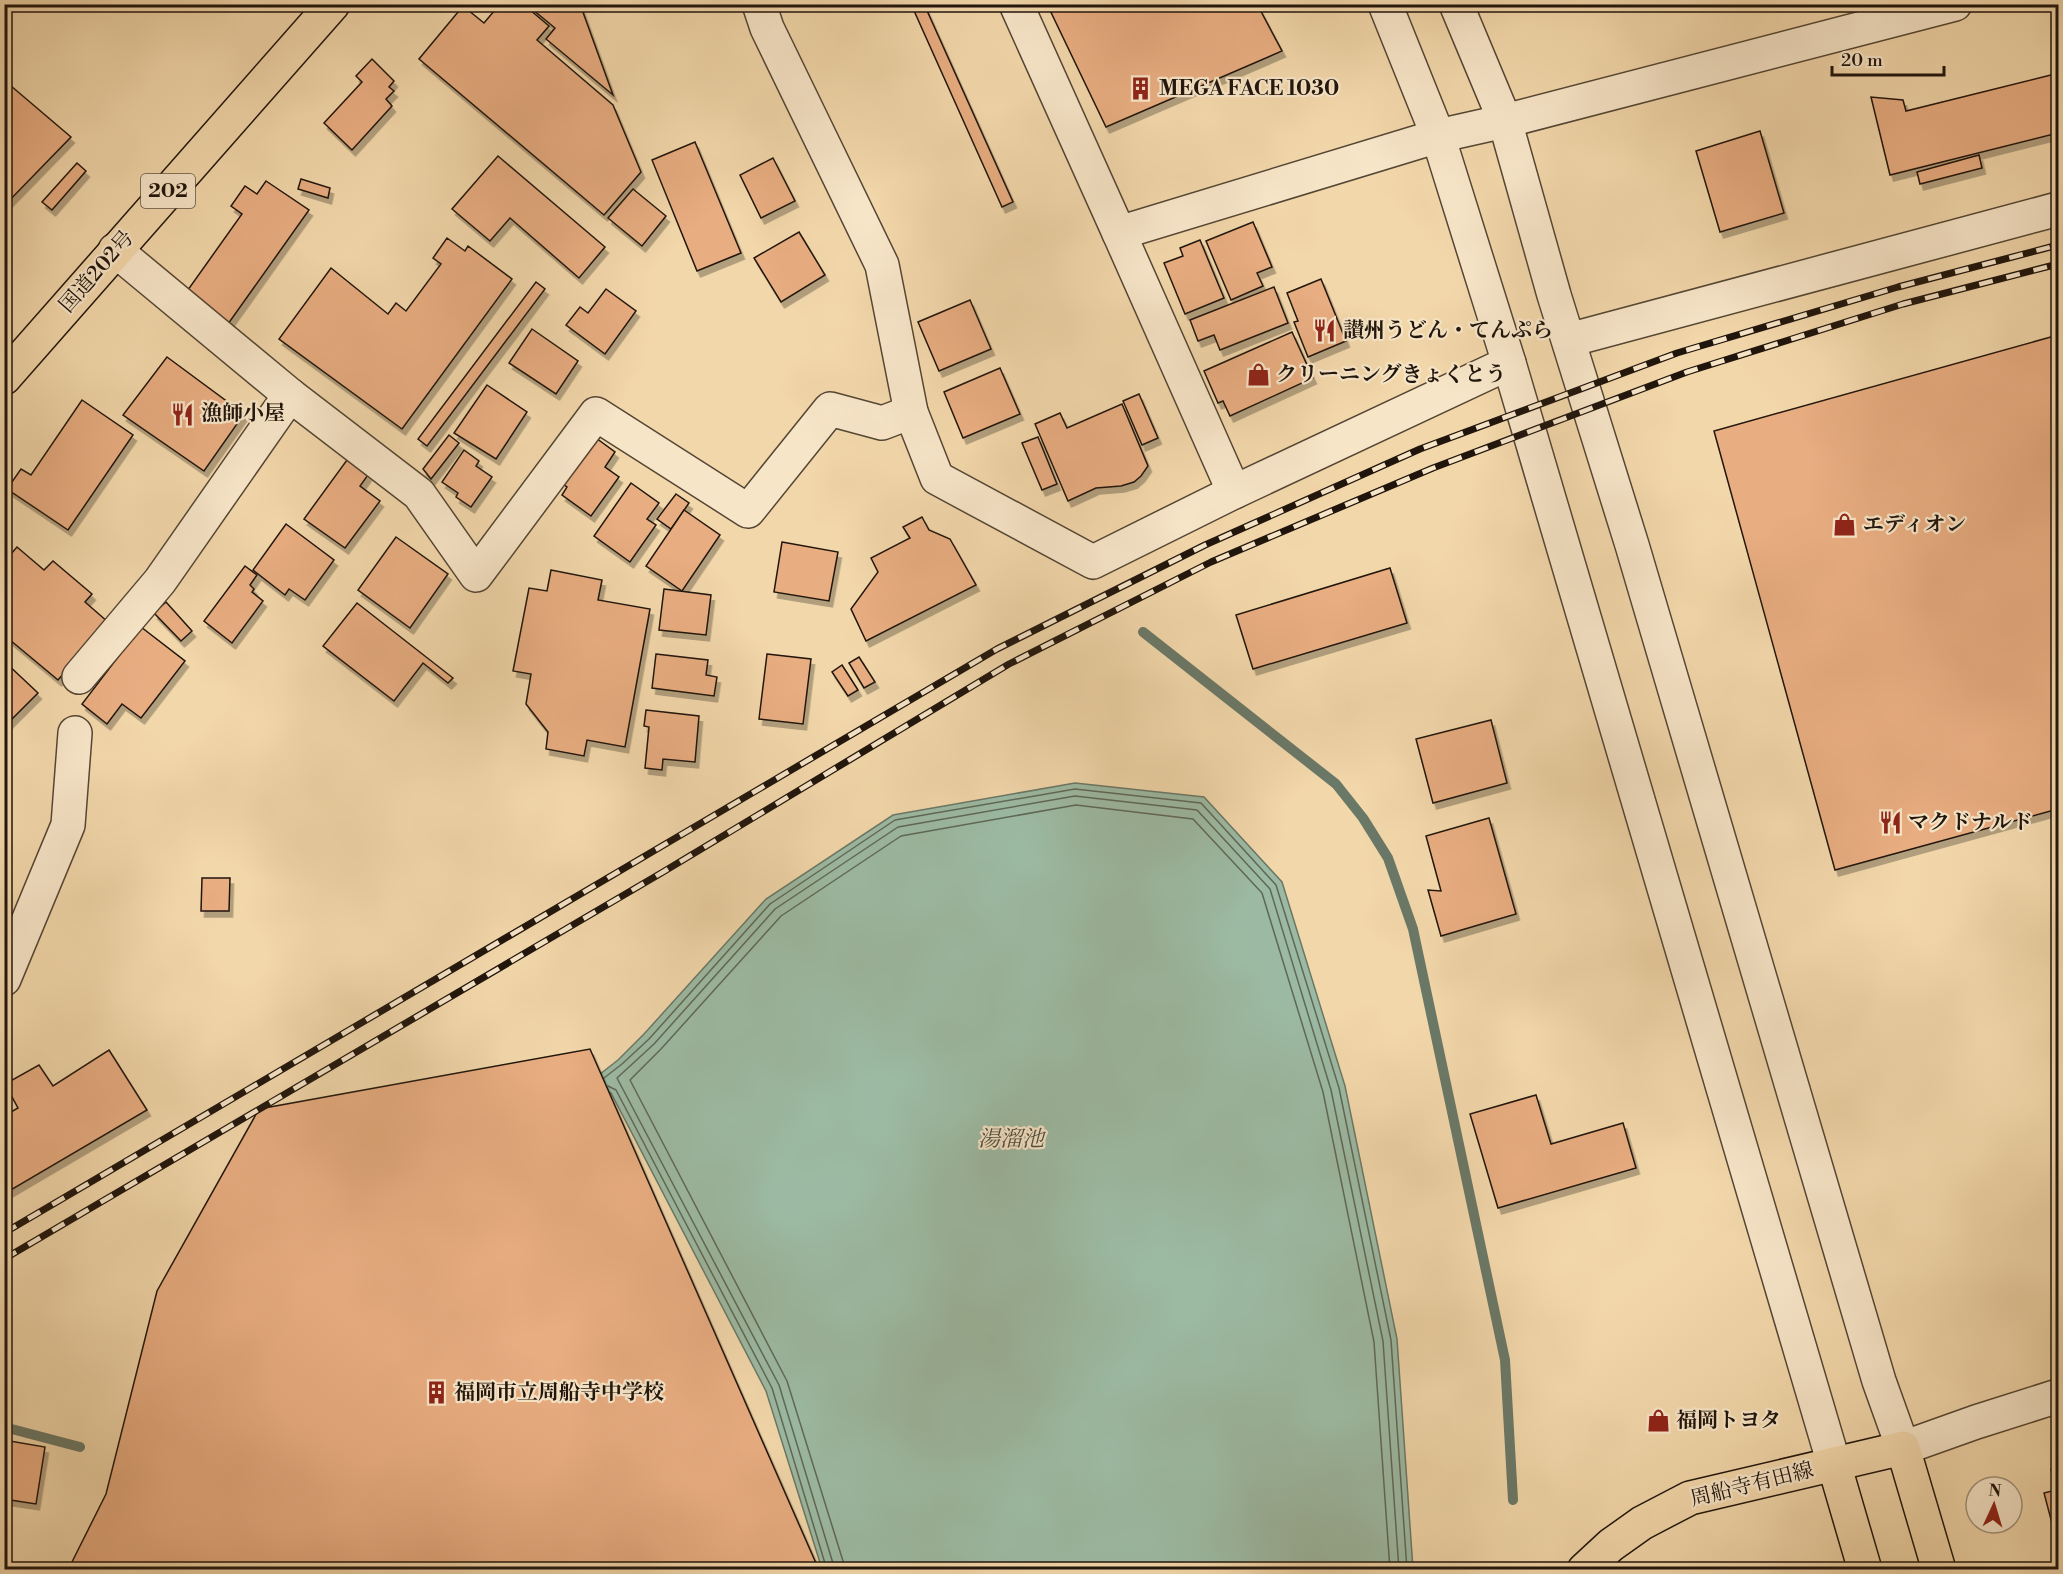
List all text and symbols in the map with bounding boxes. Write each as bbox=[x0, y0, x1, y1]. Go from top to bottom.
scale bar bbox=[1832, 39, 1944, 77]
text: 20 m bbox=[1841, 49, 1883, 72]
building icon: MEGA FACE 1030 bbox=[1128, 76, 1154, 102]
place label: MEGA FACE 1030 bbox=[1159, 76, 1339, 102]
road number: 202 bbox=[141, 174, 195, 208]
street label: 国道202号 bbox=[54, 226, 140, 318]
restaurant icon: 讃州うどん・てんぷら bbox=[1312, 318, 1338, 344]
place label: 讃州うどん・てんぷら bbox=[1343, 318, 1553, 344]
shop icon: クリーニングきょくとう bbox=[1245, 362, 1271, 388]
place label: クリーニングきょくとう bbox=[1276, 362, 1507, 388]
restaurant icon: 漁師小屋 bbox=[170, 401, 196, 427]
place label: 漁師小屋 bbox=[201, 401, 285, 427]
shop icon: エディオン bbox=[1832, 512, 1858, 538]
place label: エディオン bbox=[1863, 512, 1966, 538]
restaurant icon: マクドナルド bbox=[1877, 810, 1903, 836]
place label: マクドナルド bbox=[1908, 810, 2033, 836]
water label: 湯溜池 bbox=[978, 1126, 1047, 1153]
building icon: 福岡市立周船寺中学校 bbox=[423, 1380, 449, 1406]
place label: 福岡市立周船寺中学校 bbox=[454, 1380, 664, 1406]
shop icon: 福岡トヨタ bbox=[1645, 1408, 1671, 1434]
place label: 福岡トヨタ bbox=[1676, 1408, 1781, 1434]
street label: 周船寺有田線 bbox=[1688, 1457, 1816, 1513]
north arrow bbox=[1964, 1475, 2024, 1535]
text: N bbox=[1988, 1481, 2002, 1501]

